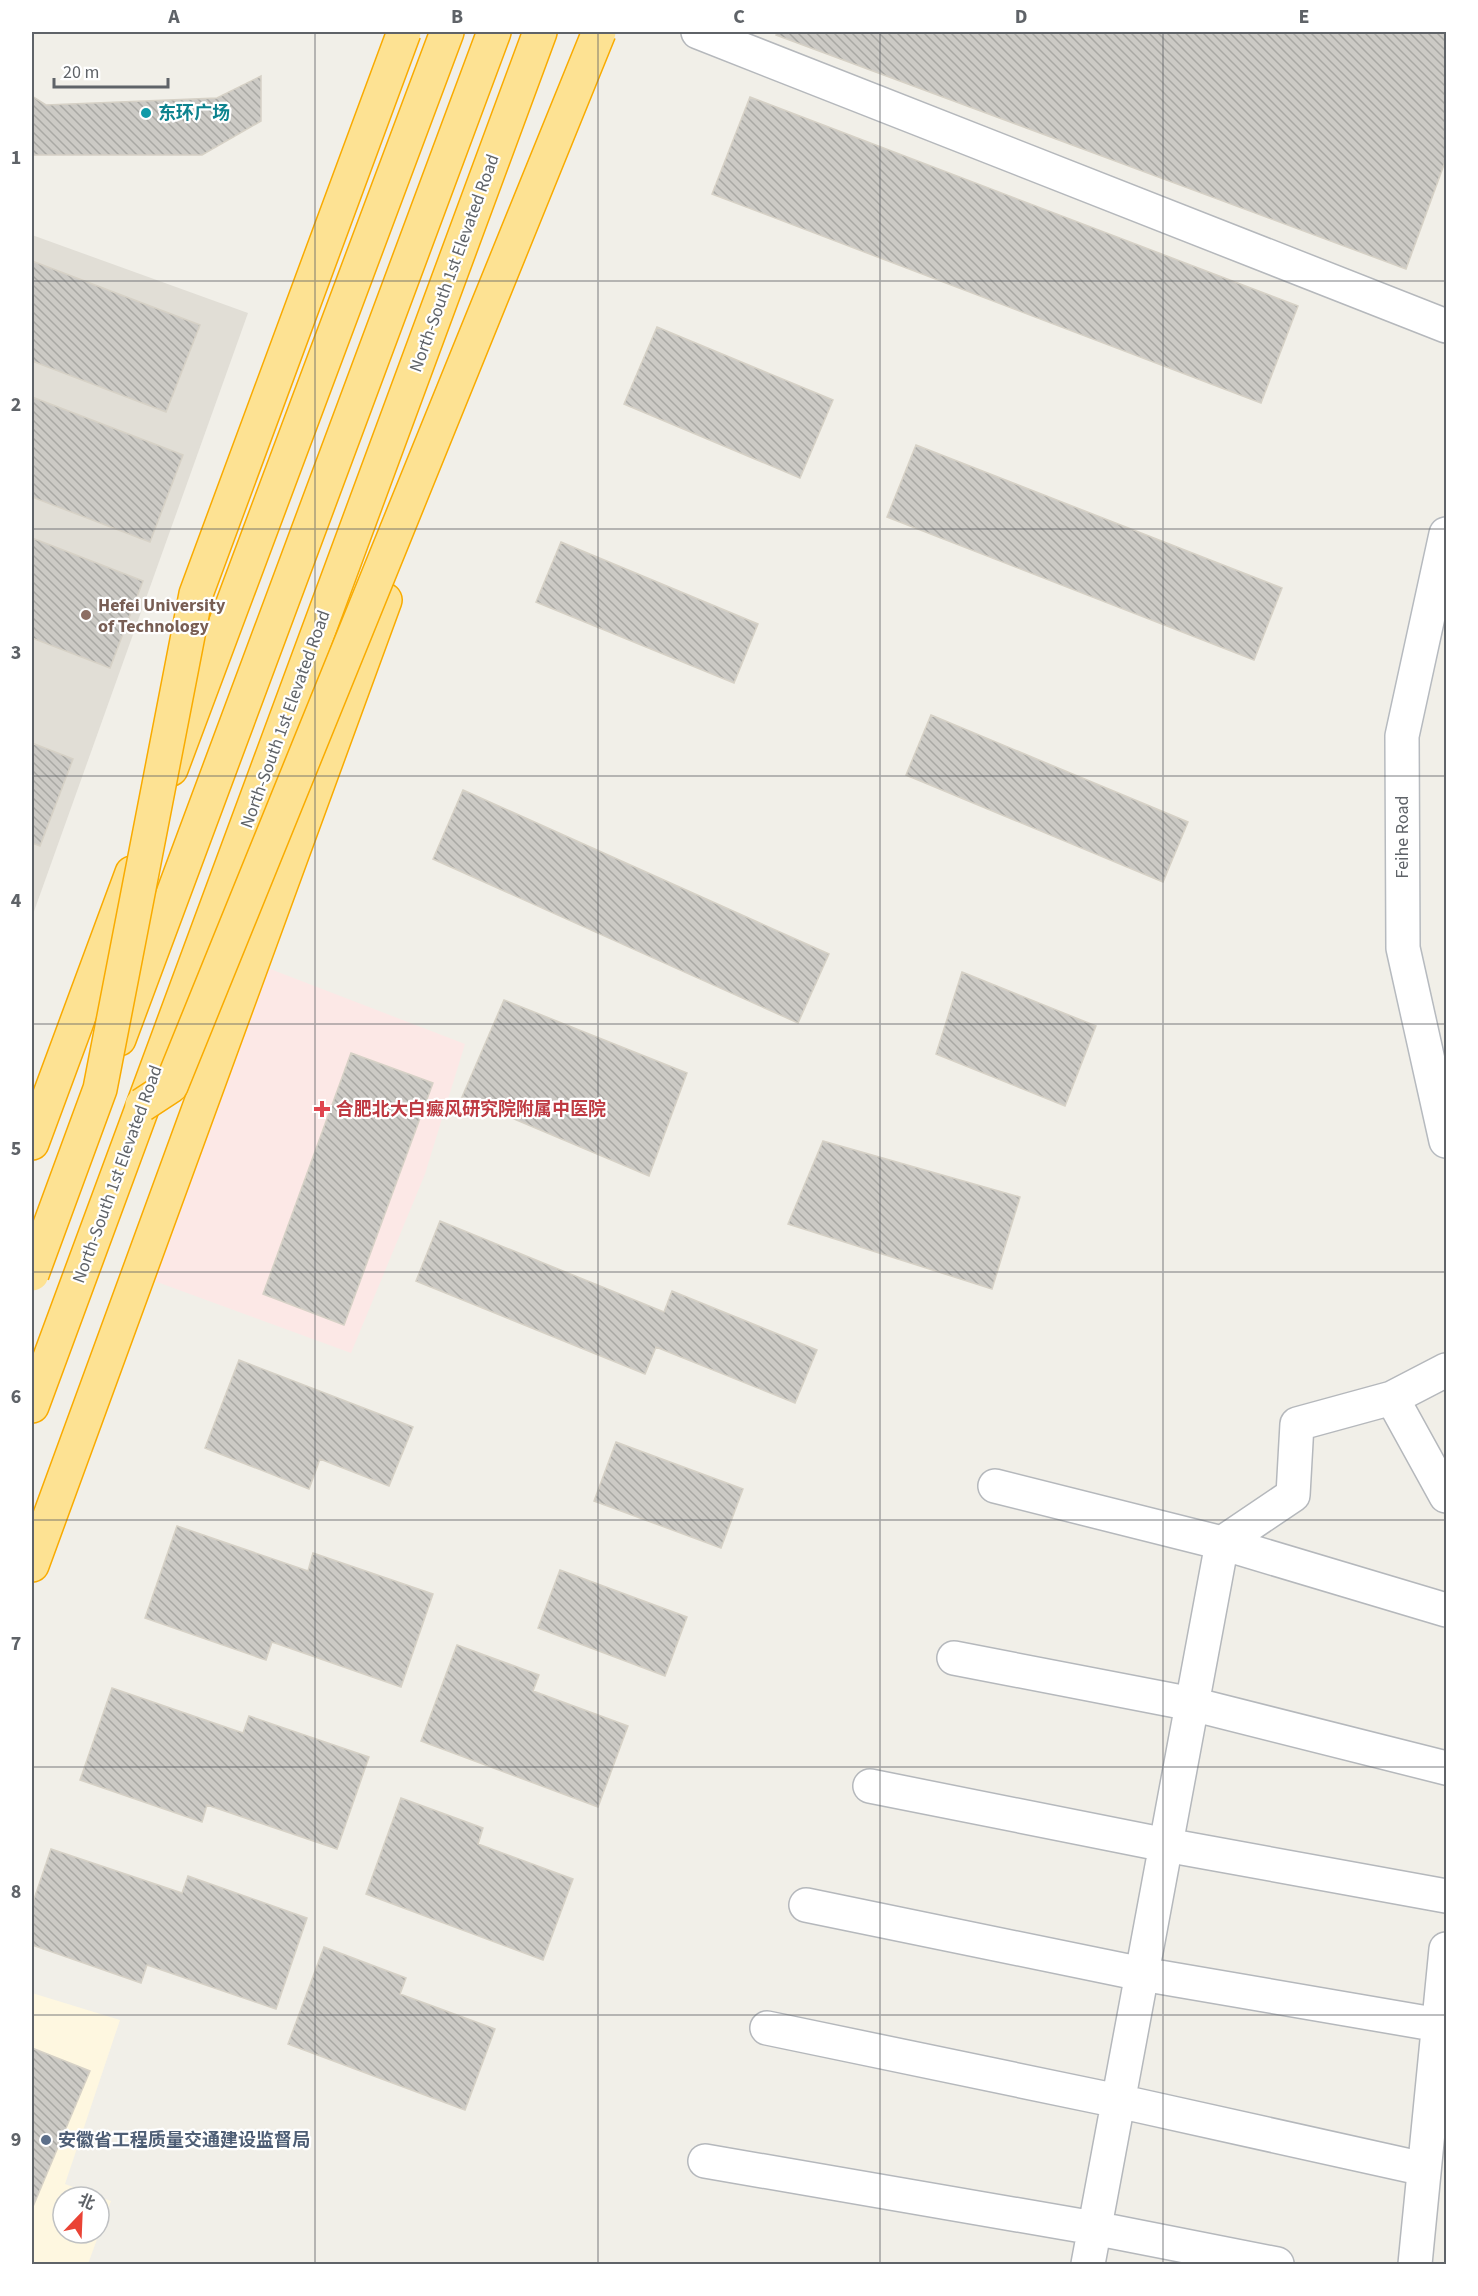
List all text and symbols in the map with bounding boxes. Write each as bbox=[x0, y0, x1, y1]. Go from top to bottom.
text: A bbox=[167, 3, 180, 31]
text: B bbox=[451, 3, 463, 31]
text: C bbox=[733, 3, 745, 31]
text: D bbox=[1015, 3, 1027, 31]
text: E bbox=[1299, 3, 1309, 31]
scale bar bbox=[54, 51, 168, 89]
text: 20 m bbox=[63, 60, 99, 85]
place label: 东环广场 bbox=[158, 101, 230, 126]
marker: 东环广场 bbox=[139, 106, 153, 120]
text: 1 bbox=[11, 144, 21, 172]
street label: North-South 1st Elevated Road bbox=[403, 151, 506, 376]
text: 2 bbox=[11, 391, 21, 419]
place label: Hefei University of Technology bbox=[98, 593, 226, 639]
street label: North-South 1st Elevated Road bbox=[234, 607, 337, 832]
marker: Hefei University of Technology bbox=[79, 608, 93, 622]
text: 3 bbox=[11, 639, 21, 667]
street label: Feihe Road bbox=[1390, 796, 1415, 878]
text: 4 bbox=[11, 887, 22, 915]
street label: North-South 1st Elevated Road bbox=[66, 1062, 169, 1287]
place label: 合肥北大白癜风研究院附属中医院 bbox=[336, 1097, 606, 1122]
marker: 合肥北大白癜风研究院附属中医院 bbox=[313, 1100, 331, 1118]
text: 5 bbox=[11, 1135, 21, 1163]
text: 6 bbox=[11, 1383, 21, 1411]
text: 7 bbox=[11, 1630, 21, 1658]
text: 8 bbox=[11, 1878, 21, 1906]
text: 9 bbox=[11, 2126, 21, 2154]
place label: 安徽省工程质量交通建设监督局 bbox=[58, 2128, 310, 2153]
marker: 安徽省工程质量交通建设监督局 bbox=[39, 2133, 53, 2147]
north arrow bbox=[51, 2185, 111, 2245]
text: 北 bbox=[75, 2189, 98, 2215]

